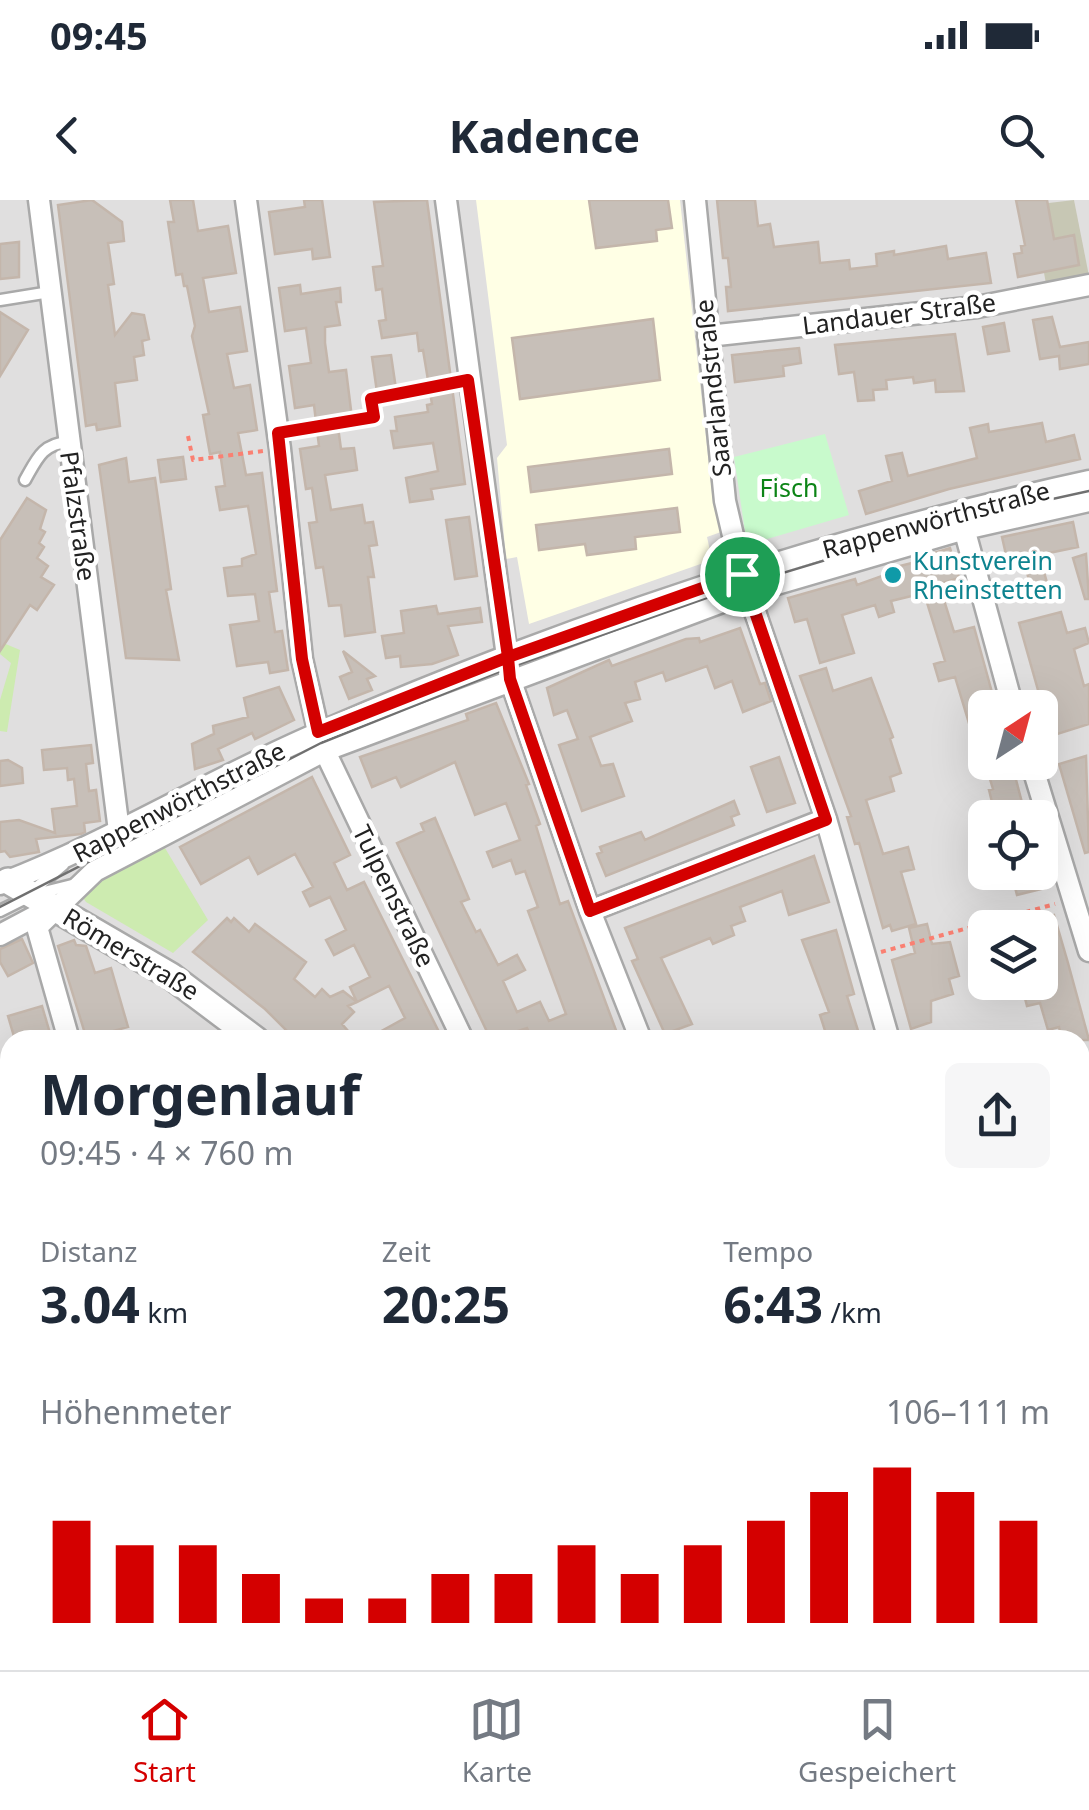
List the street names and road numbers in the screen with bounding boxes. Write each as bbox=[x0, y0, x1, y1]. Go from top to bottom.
street label: Landauer Straße bbox=[800, 284, 998, 342]
street label: Saarlandstraße bbox=[686, 298, 738, 478]
street label: Pfalzstraße bbox=[53, 449, 105, 583]
street label: Rappenwörthstraße bbox=[818, 472, 1053, 566]
street label: Rappenwörthstraße bbox=[66, 733, 291, 869]
street label: Tulpenstraße bbox=[346, 819, 444, 972]
street label: Römerstraße bbox=[57, 899, 206, 1007]

